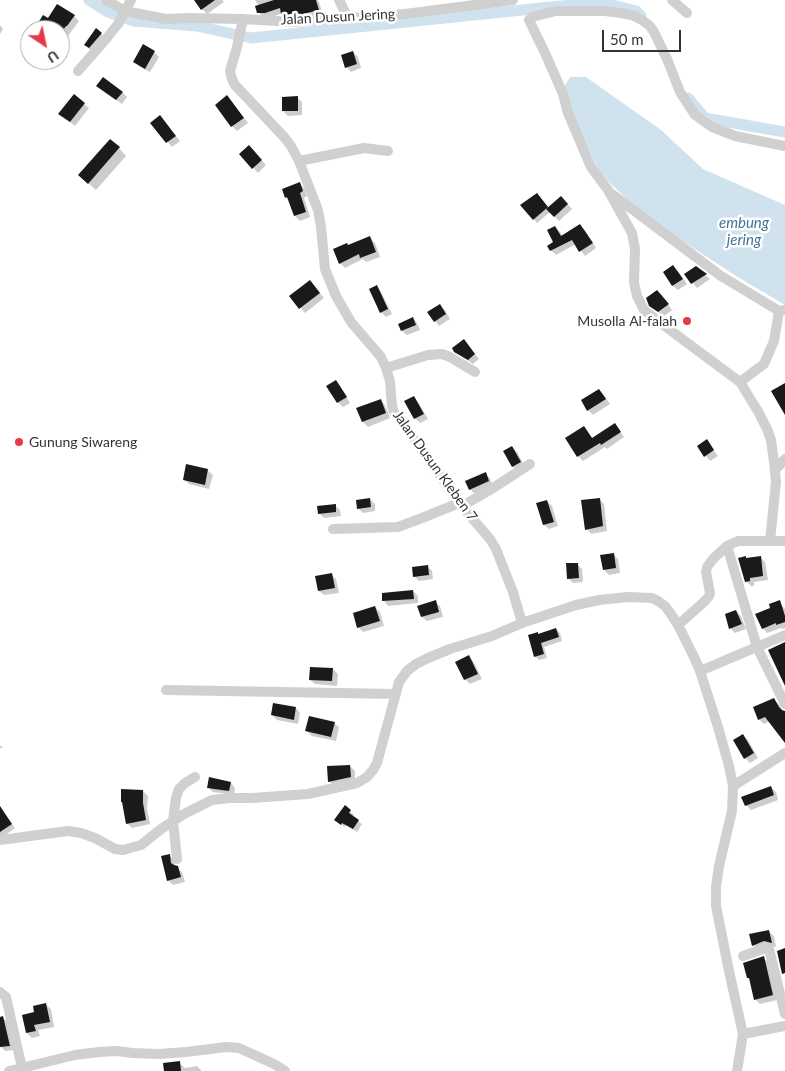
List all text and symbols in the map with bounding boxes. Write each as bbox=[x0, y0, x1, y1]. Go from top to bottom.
street label: Jalan Dusun Jering bbox=[280, 6, 396, 28]
north arrow bbox=[20, 20, 70, 70]
scale bar bbox=[605, 20, 684, 52]
text: 50 m bbox=[610, 30, 644, 48]
text: U bbox=[44, 47, 62, 67]
water label: embung jering bbox=[719, 214, 769, 249]
place label: Musolla Al-falah bbox=[577, 313, 677, 329]
marker: Musolla Al-falah bbox=[681, 315, 693, 327]
street label: Jalan Dusun Kleben 7 bbox=[389, 407, 481, 525]
place label: Gunung Siwareng bbox=[29, 434, 137, 450]
marker: Gunung Siwareng bbox=[13, 436, 25, 448]

